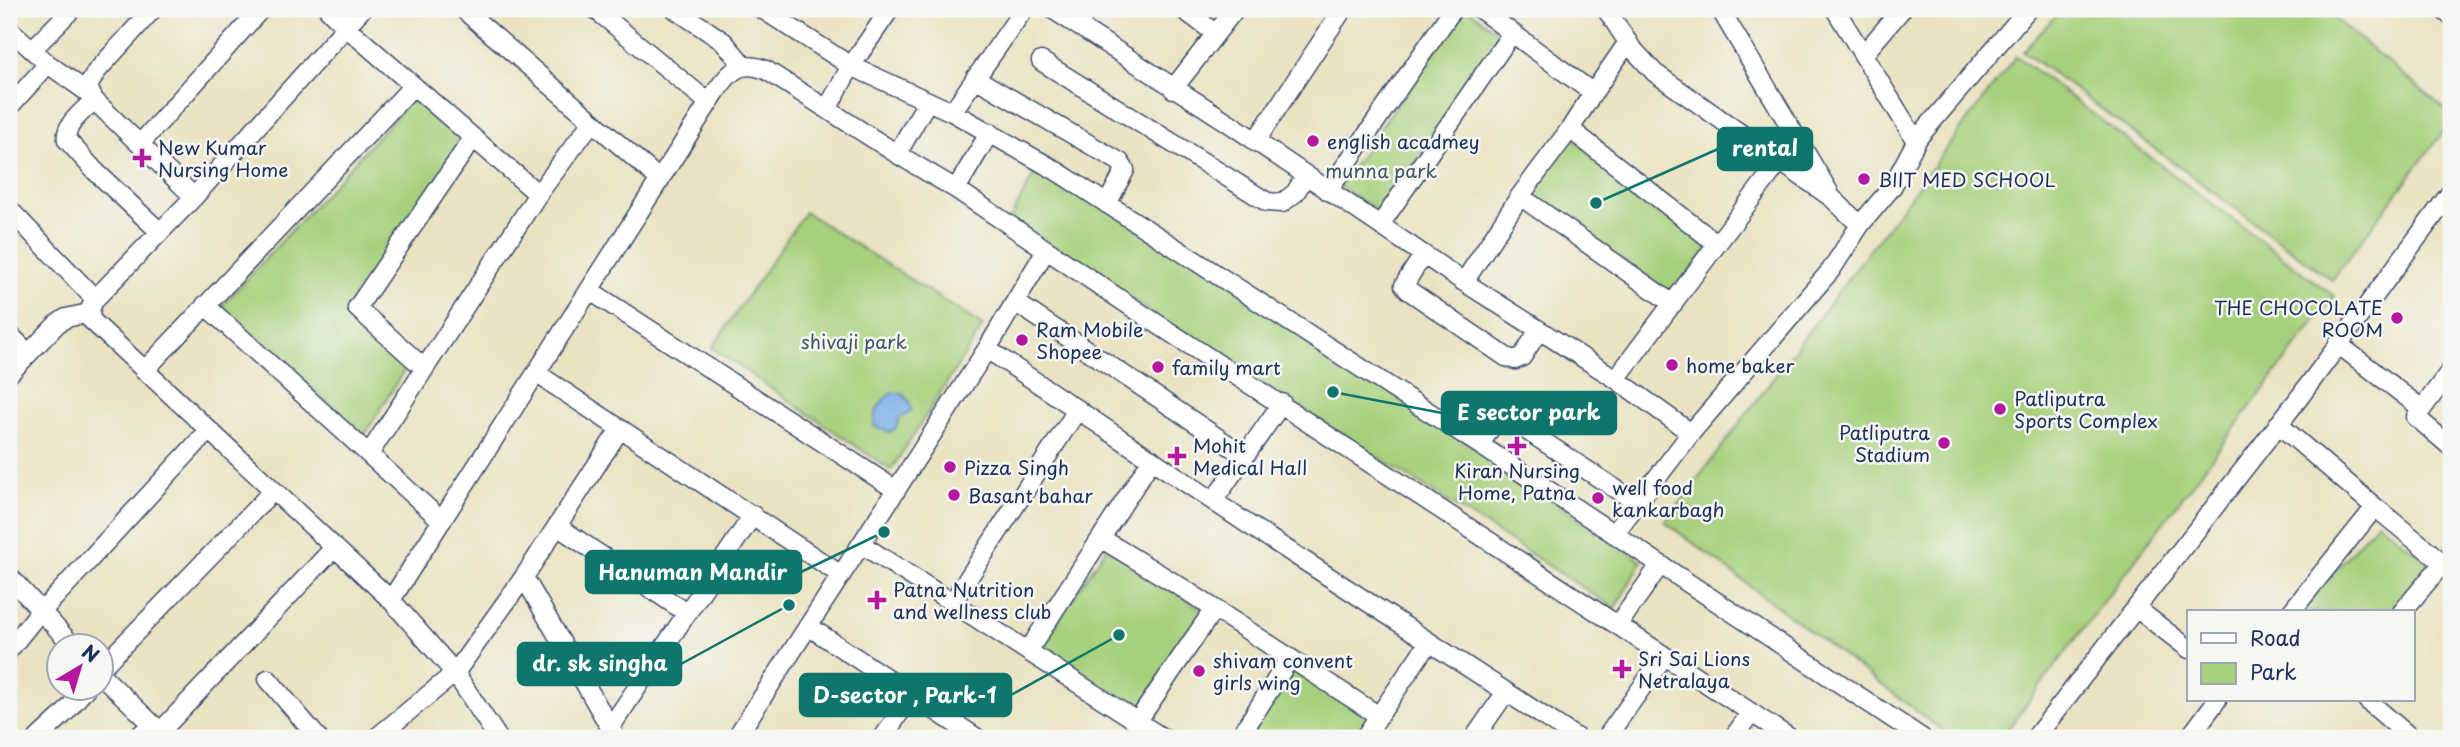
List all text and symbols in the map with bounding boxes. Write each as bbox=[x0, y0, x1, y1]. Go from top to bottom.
place label: english acadmey bbox=[1327, 127, 1480, 155]
callout: rental bbox=[1718, 128, 1812, 170]
text: rental bbox=[1732, 131, 1798, 163]
place label: New Kumar Nursing Home bbox=[158, 133, 288, 183]
marker: english acadmey bbox=[1305, 133, 1321, 149]
marker: New Kumar Nursing Home bbox=[132, 148, 152, 168]
park label: munna park bbox=[1325, 156, 1438, 184]
place label: BIIT MED SCHOOL bbox=[1878, 165, 2055, 193]
marker: BIIT MED SCHOOL bbox=[1856, 171, 1872, 187]
place label: THE CHOCOLATE ROOM bbox=[2214, 293, 2383, 343]
marker: THE CHOCOLATE ROOM bbox=[2389, 310, 2405, 326]
place label: Ram Mobile Shopee bbox=[1036, 315, 1144, 365]
park label: shivaji park bbox=[801, 327, 908, 355]
marker: Ram Mobile Shopee bbox=[1014, 332, 1030, 348]
place label: home baker bbox=[1686, 351, 1795, 379]
place label: family mart bbox=[1172, 353, 1281, 381]
marker: home baker bbox=[1664, 357, 1680, 373]
marker: family mart bbox=[1150, 359, 1166, 375]
place label: Patliputra Sports Complex bbox=[2014, 384, 2158, 434]
callout: E sector park bbox=[1442, 392, 1616, 434]
text: E sector park bbox=[1457, 395, 1601, 427]
marker: Patliputra Sports Complex bbox=[1992, 401, 2008, 417]
place label: Patliputra Stadium bbox=[1839, 418, 1930, 468]
place label: Mohit Medical Hall bbox=[1193, 431, 1307, 481]
marker: Patliputra Stadium bbox=[1936, 435, 1952, 451]
marker: Kiran Nursing Home, Patna bbox=[1507, 436, 1527, 456]
marker: Mohit Medical Hall bbox=[1167, 446, 1187, 466]
place label: Pizza Singh bbox=[964, 453, 1069, 481]
place label: Kiran Nursing Home, Patna bbox=[1454, 456, 1580, 506]
marker: Pizza Singh bbox=[942, 459, 958, 475]
place label: well food kankarbagh bbox=[1612, 473, 1725, 523]
place label: Basant bahar bbox=[968, 481, 1093, 509]
marker: Basant bahar bbox=[946, 487, 962, 503]
marker: well food kankarbagh bbox=[1590, 490, 1606, 506]
callout: Hanuman Mandir bbox=[586, 551, 801, 593]
text: Hanuman Mandir bbox=[599, 555, 787, 587]
place label: Patna Nutrition and wellness club bbox=[893, 575, 1051, 625]
marker: Patna Nutrition and wellness club bbox=[867, 590, 887, 610]
legend bbox=[2187, 610, 2414, 702]
text: Road bbox=[2250, 621, 2301, 653]
north arrow bbox=[46, 632, 116, 702]
text: N bbox=[77, 637, 106, 668]
callout: dr. sk singha bbox=[518, 643, 681, 685]
place label: Sri Sai Lions Netralaya bbox=[1638, 644, 1750, 694]
text: dr. sk singha bbox=[532, 646, 668, 678]
place label: shivam convent girls wing bbox=[1213, 646, 1353, 696]
text: Park bbox=[2250, 655, 2297, 687]
marker: Sri Sai Lions Netralaya bbox=[1612, 659, 1632, 679]
marker: shivam convent girls wing bbox=[1191, 663, 1207, 679]
callout: D-sector , Park-1 bbox=[800, 674, 1011, 716]
text: D-sector , Park-1 bbox=[813, 678, 997, 710]

